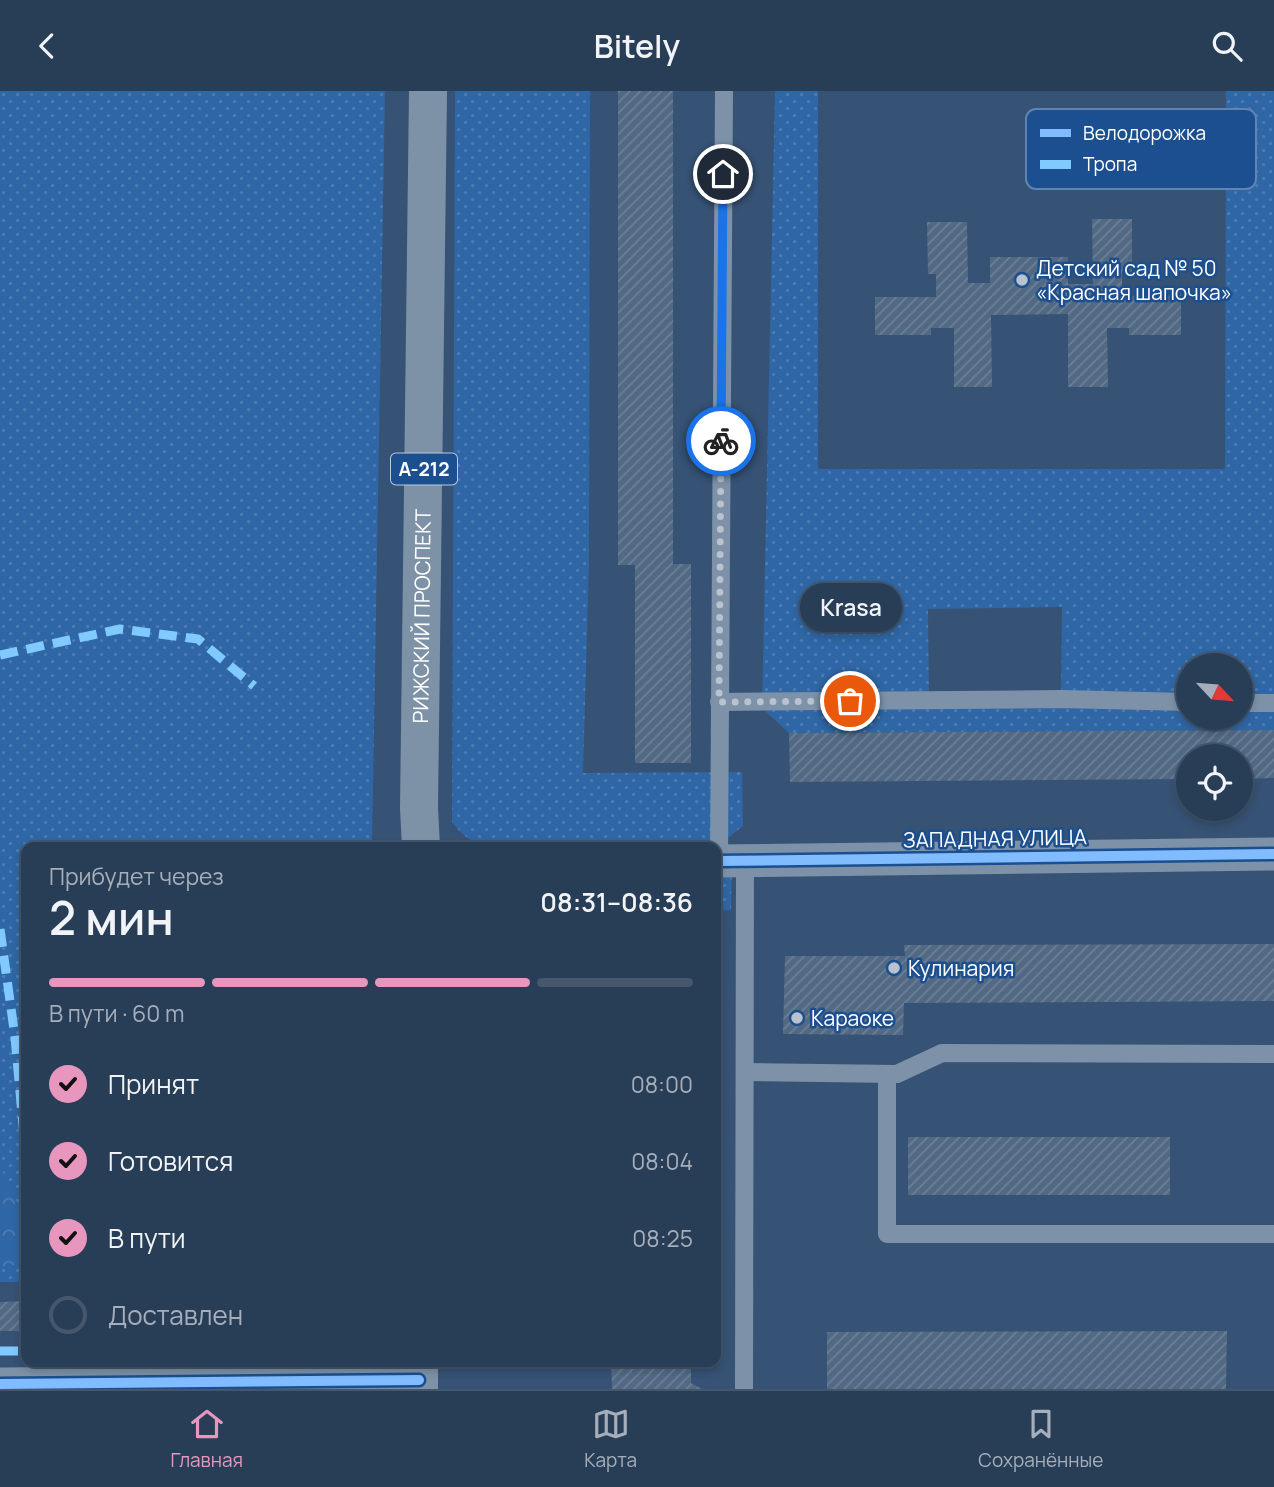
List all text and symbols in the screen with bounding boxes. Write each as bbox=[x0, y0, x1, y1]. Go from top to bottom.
text: Bitely bbox=[594, 24, 680, 68]
icon: back bbox=[28, 27, 66, 65]
icon: search bbox=[1208, 27, 1246, 65]
legend bbox=[1026, 109, 1256, 189]
text: Велодорожка bbox=[1083, 120, 1206, 146]
pin bbox=[693, 144, 753, 204]
text: Тропа bbox=[1083, 151, 1137, 177]
icon: home bbox=[704, 155, 742, 193]
place label: Детский сад № 50 «Красная шапочка» bbox=[1036, 254, 1232, 306]
marker: Детский сад № 50 «Красная шапочка» bbox=[1014, 272, 1030, 288]
courier bbox=[686, 406, 756, 476]
icon: bike bbox=[702, 422, 740, 460]
road number: А-212 bbox=[391, 453, 457, 485]
street label: РИЖСКИЙ ПРОСПЕКТ bbox=[406, 508, 437, 723]
callout: Krasa bbox=[799, 582, 901, 631]
text: Krasa bbox=[820, 591, 882, 623]
north arrow bbox=[1176, 653, 1253, 730]
map controls bbox=[1176, 653, 1253, 821]
pin bbox=[820, 671, 880, 731]
icon: bag bbox=[831, 682, 869, 720]
button: locate bbox=[1176, 744, 1253, 821]
street label: ЗАПАДНАЯ УЛИЦА bbox=[903, 822, 1087, 854]
text: Прибудет через bbox=[49, 860, 224, 892]
text: 08:31–08:36 bbox=[540, 884, 693, 920]
text: 2 мин bbox=[49, 886, 174, 949]
place label: Кулинария bbox=[908, 954, 1014, 982]
marker: Кулинария bbox=[886, 960, 902, 976]
text: В пути · 60 m bbox=[49, 997, 184, 1029]
place label: Караоке bbox=[811, 1004, 894, 1032]
marker: Караоке bbox=[789, 1010, 805, 1026]
icon: check bbox=[49, 1065, 87, 1103]
text: Принят bbox=[108, 1066, 199, 1102]
text: 08:00 bbox=[631, 1068, 693, 1100]
icon: check bbox=[49, 1142, 87, 1180]
text: Готовится bbox=[108, 1143, 233, 1179]
text: 08:04 bbox=[631, 1145, 693, 1177]
icon: check bbox=[49, 1219, 87, 1257]
text: В пути bbox=[108, 1220, 186, 1256]
text: 08:25 bbox=[632, 1222, 693, 1254]
text: Доставлен bbox=[108, 1297, 243, 1333]
tab: Главная bbox=[171, 1405, 243, 1473]
tab: Карта bbox=[584, 1405, 637, 1473]
tab: Сохранённые bbox=[978, 1405, 1103, 1473]

